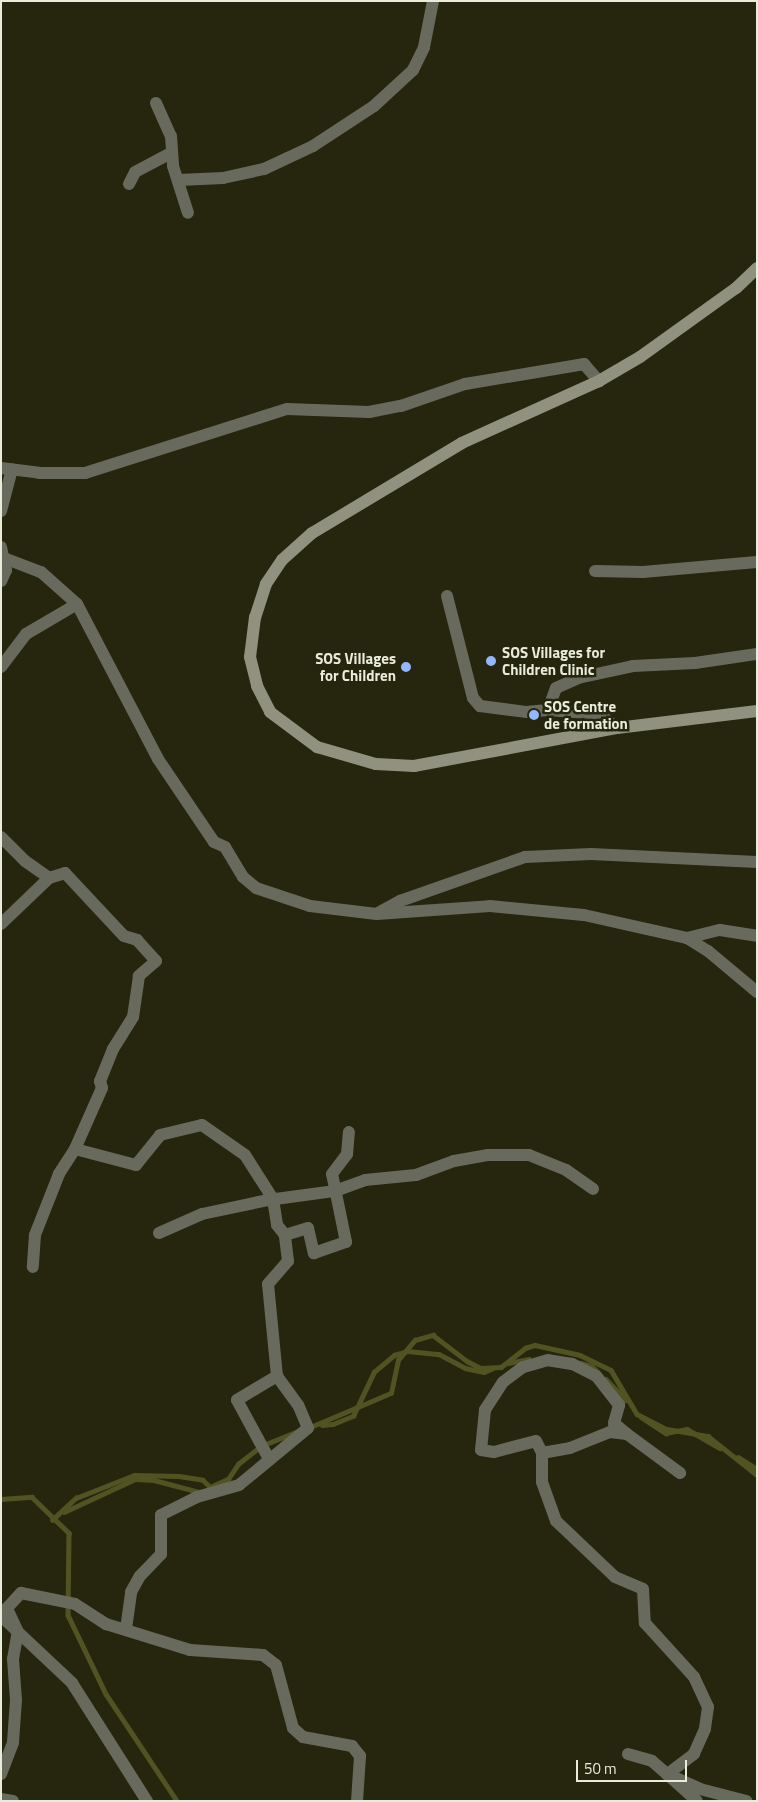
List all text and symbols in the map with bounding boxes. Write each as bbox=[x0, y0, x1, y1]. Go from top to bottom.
place label: SOS Villages for Children Clinic bbox=[502, 643, 605, 678]
place label: SOS Villages for Children bbox=[315, 649, 396, 684]
marker: SOS Villages for Children Clinic bbox=[484, 654, 498, 668]
marker: SOS Villages for Children bbox=[400, 661, 412, 673]
place label: SOS Centre de formation bbox=[544, 697, 628, 732]
marker: SOS Centre de formation bbox=[528, 709, 540, 721]
scale bar bbox=[578, 1750, 689, 1782]
text: 50 m bbox=[584, 1757, 617, 1780]

